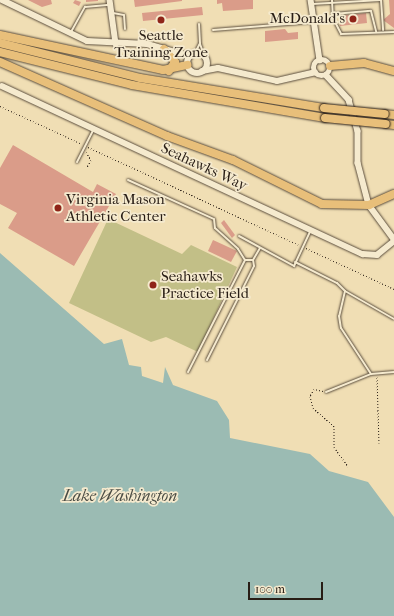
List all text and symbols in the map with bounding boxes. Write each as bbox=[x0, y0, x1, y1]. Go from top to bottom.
place label: McDonald's bbox=[269, 10, 345, 28]
marker: McDonald's bbox=[348, 14, 358, 24]
marker: Seattle Training Zone bbox=[156, 15, 166, 25]
place label: Seattle Training Zone bbox=[114, 26, 208, 61]
street label: Seahawks Way bbox=[158, 139, 250, 195]
place label: Virginia Mason Athletic Center bbox=[66, 190, 166, 225]
marker: Virginia Mason Athletic Center bbox=[53, 203, 63, 213]
place label: Seahawks Practice Field bbox=[161, 267, 249, 302]
marker: Seahawks Practice Field bbox=[148, 280, 158, 290]
water label: Lake Washington bbox=[63, 486, 177, 506]
scale bar bbox=[250, 574, 325, 600]
text: 100 m bbox=[255, 582, 285, 596]

